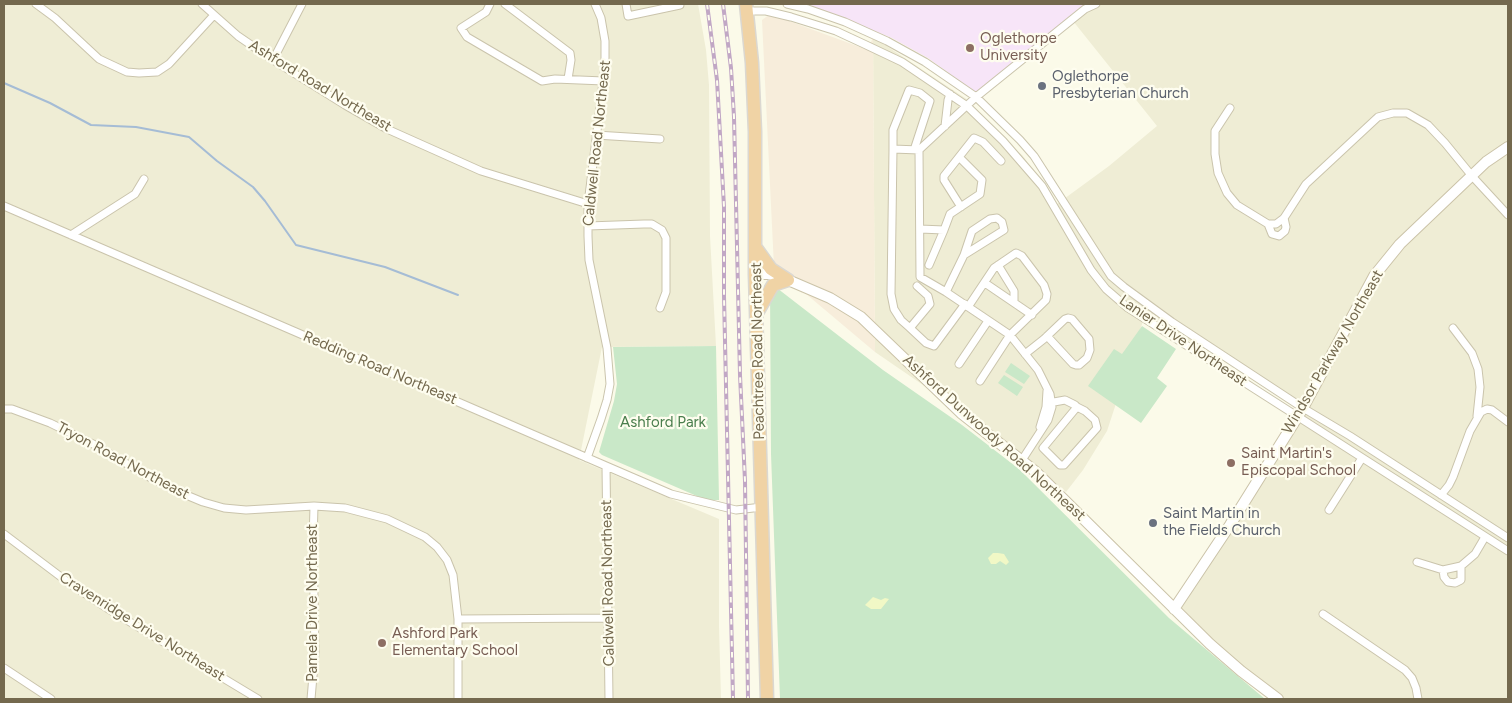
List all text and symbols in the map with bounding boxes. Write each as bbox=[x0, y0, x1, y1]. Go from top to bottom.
place label: Oglethorpe University bbox=[980, 30, 1057, 65]
street label: Ashford Road Northeast bbox=[245, 36, 395, 136]
marker: Oglethorpe University bbox=[964, 42, 976, 54]
street label: Caldwell Road Northeast bbox=[579, 59, 615, 227]
place label: Oglethorpe Presbyterian Church bbox=[1052, 68, 1189, 103]
marker: Oglethorpe Presbyterian Church bbox=[1036, 80, 1048, 92]
street label: Peachtree Road Northeast bbox=[747, 262, 769, 440]
street label: Windsor Parkway Northeast bbox=[1279, 267, 1387, 437]
street label: Lanier Drive Northeast bbox=[1116, 291, 1250, 391]
street label: Redding Road Northeast bbox=[300, 327, 460, 409]
street label: Ashford Dunwoody Road Northeast bbox=[899, 351, 1089, 525]
park label: Ashford Park bbox=[620, 414, 706, 432]
street label: Tryon Road Northeast bbox=[54, 418, 192, 504]
place label: Saint Martin's Episcopal School bbox=[1241, 445, 1356, 480]
marker: Saint Martin's Episcopal School bbox=[1225, 457, 1237, 469]
street label: Caldwell Road Northeast bbox=[598, 499, 618, 667]
place label: Saint Martin in the Fields Church bbox=[1163, 505, 1281, 540]
marker: Saint Martin in the Fields Church bbox=[1147, 517, 1159, 529]
street label: Pamela Drive Northeast bbox=[304, 524, 322, 682]
street label: Cravenridge Drive Northeast bbox=[56, 569, 228, 685]
place label: Ashford Park Elementary School bbox=[392, 625, 518, 660]
marker: Ashford Park Elementary School bbox=[376, 637, 388, 649]

